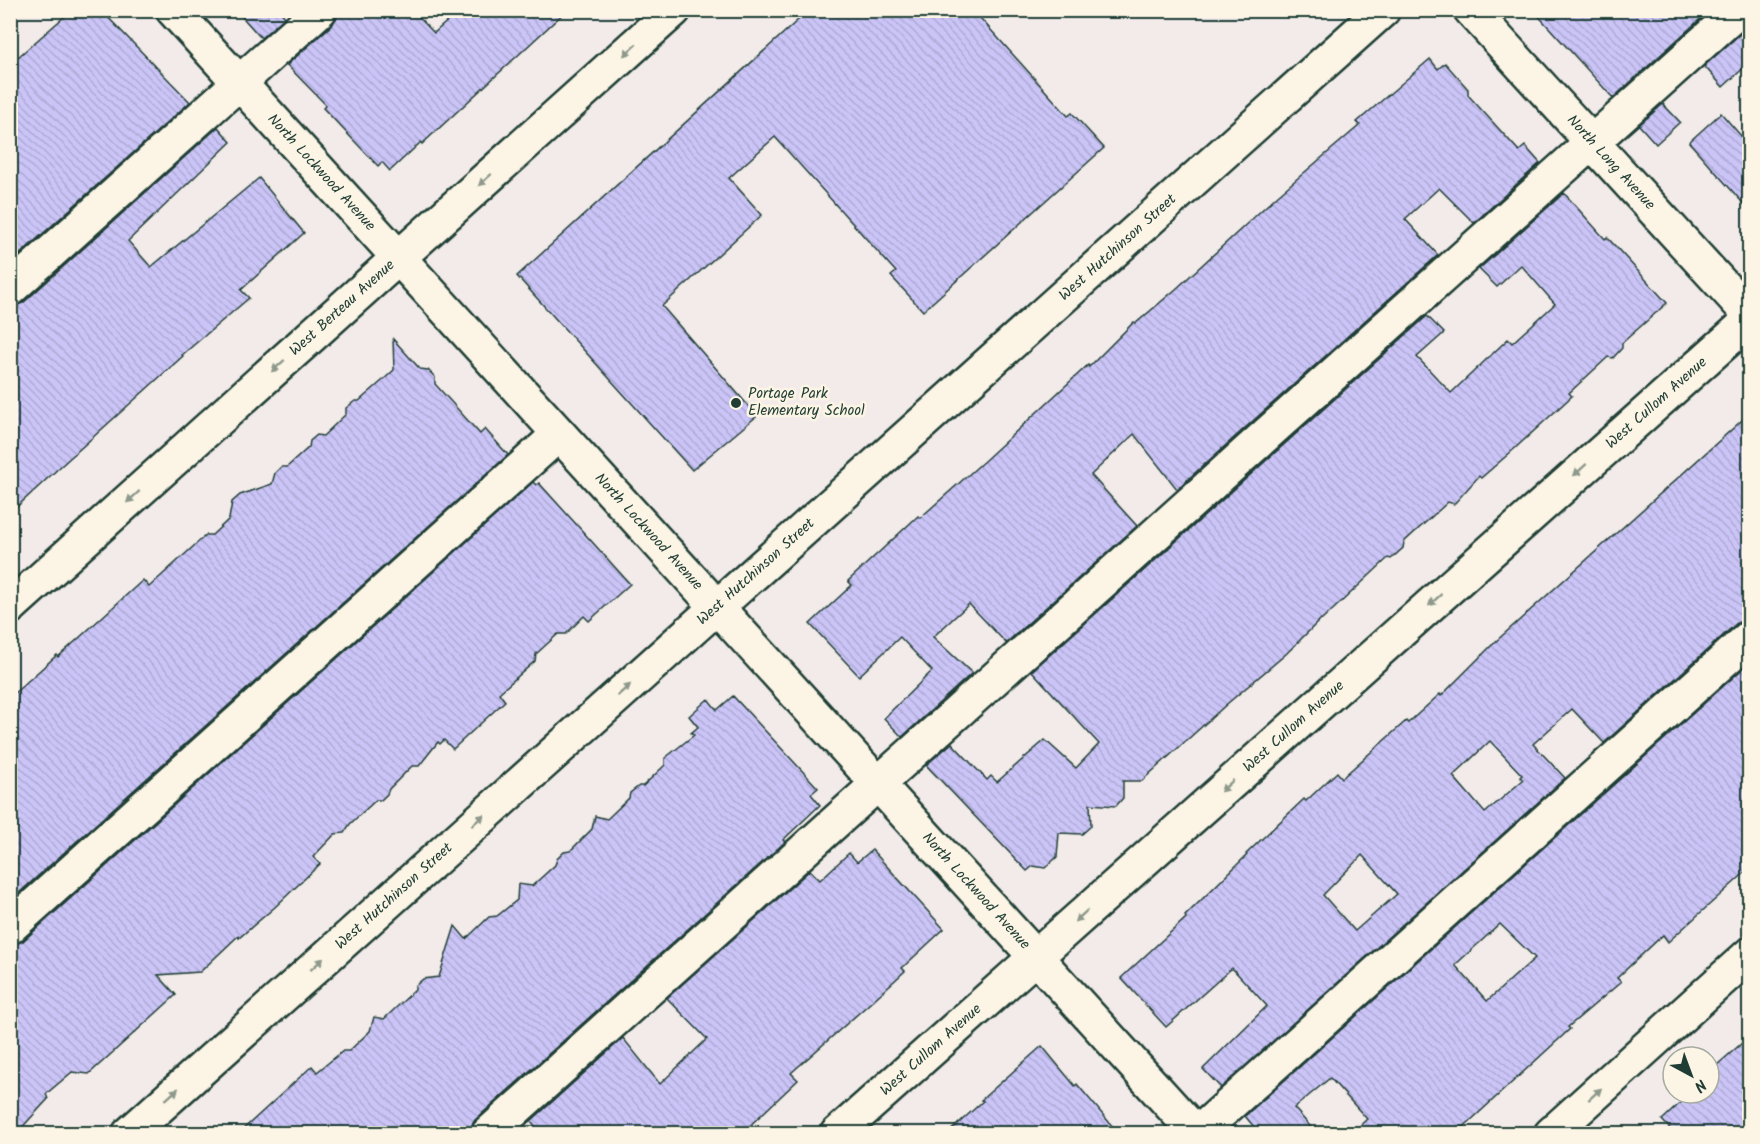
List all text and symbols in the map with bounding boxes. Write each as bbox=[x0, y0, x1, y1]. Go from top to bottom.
one-way arrow bbox=[623, 43, 638, 57]
street label: North Lockwood Avenue bbox=[261, 108, 381, 237]
street label: North Long Avenue bbox=[1561, 110, 1661, 216]
one-way arrow bbox=[478, 173, 493, 186]
street label: West Hutchinson Street bbox=[1054, 188, 1182, 307]
street label: West Berteau Avenue bbox=[284, 254, 401, 362]
street label: West Cullom Avenue bbox=[1600, 351, 1713, 455]
one-way arrow bbox=[271, 359, 286, 372]
place label: Portage Park Elementary School bbox=[748, 382, 865, 423]
marker: Portage Park Elementary School bbox=[729, 396, 743, 410]
one-way arrow bbox=[1573, 463, 1588, 477]
street label: North Lockwood Avenue bbox=[588, 468, 709, 596]
one-way arrow bbox=[126, 490, 141, 503]
street label: West Hutchinson Street bbox=[692, 512, 821, 631]
one-way arrow bbox=[1428, 593, 1443, 606]
street label: West Cullom Avenue bbox=[1238, 675, 1350, 779]
one-way arrow bbox=[616, 683, 631, 697]
one-way arrow bbox=[1219, 779, 1234, 793]
one-way arrow bbox=[470, 814, 485, 827]
street label: North Lockwood Avenue bbox=[916, 827, 1036, 956]
street label: West Hutchinson Street bbox=[330, 837, 459, 956]
one-way arrow bbox=[1074, 909, 1089, 922]
one-way arrow bbox=[310, 957, 325, 971]
street label: West Cullom Avenue bbox=[875, 998, 987, 1102]
north arrow bbox=[1661, 1045, 1721, 1105]
text: N bbox=[1688, 1072, 1712, 1098]
one-way arrow bbox=[164, 1088, 179, 1101]
one-way arrow bbox=[1587, 1088, 1602, 1101]

